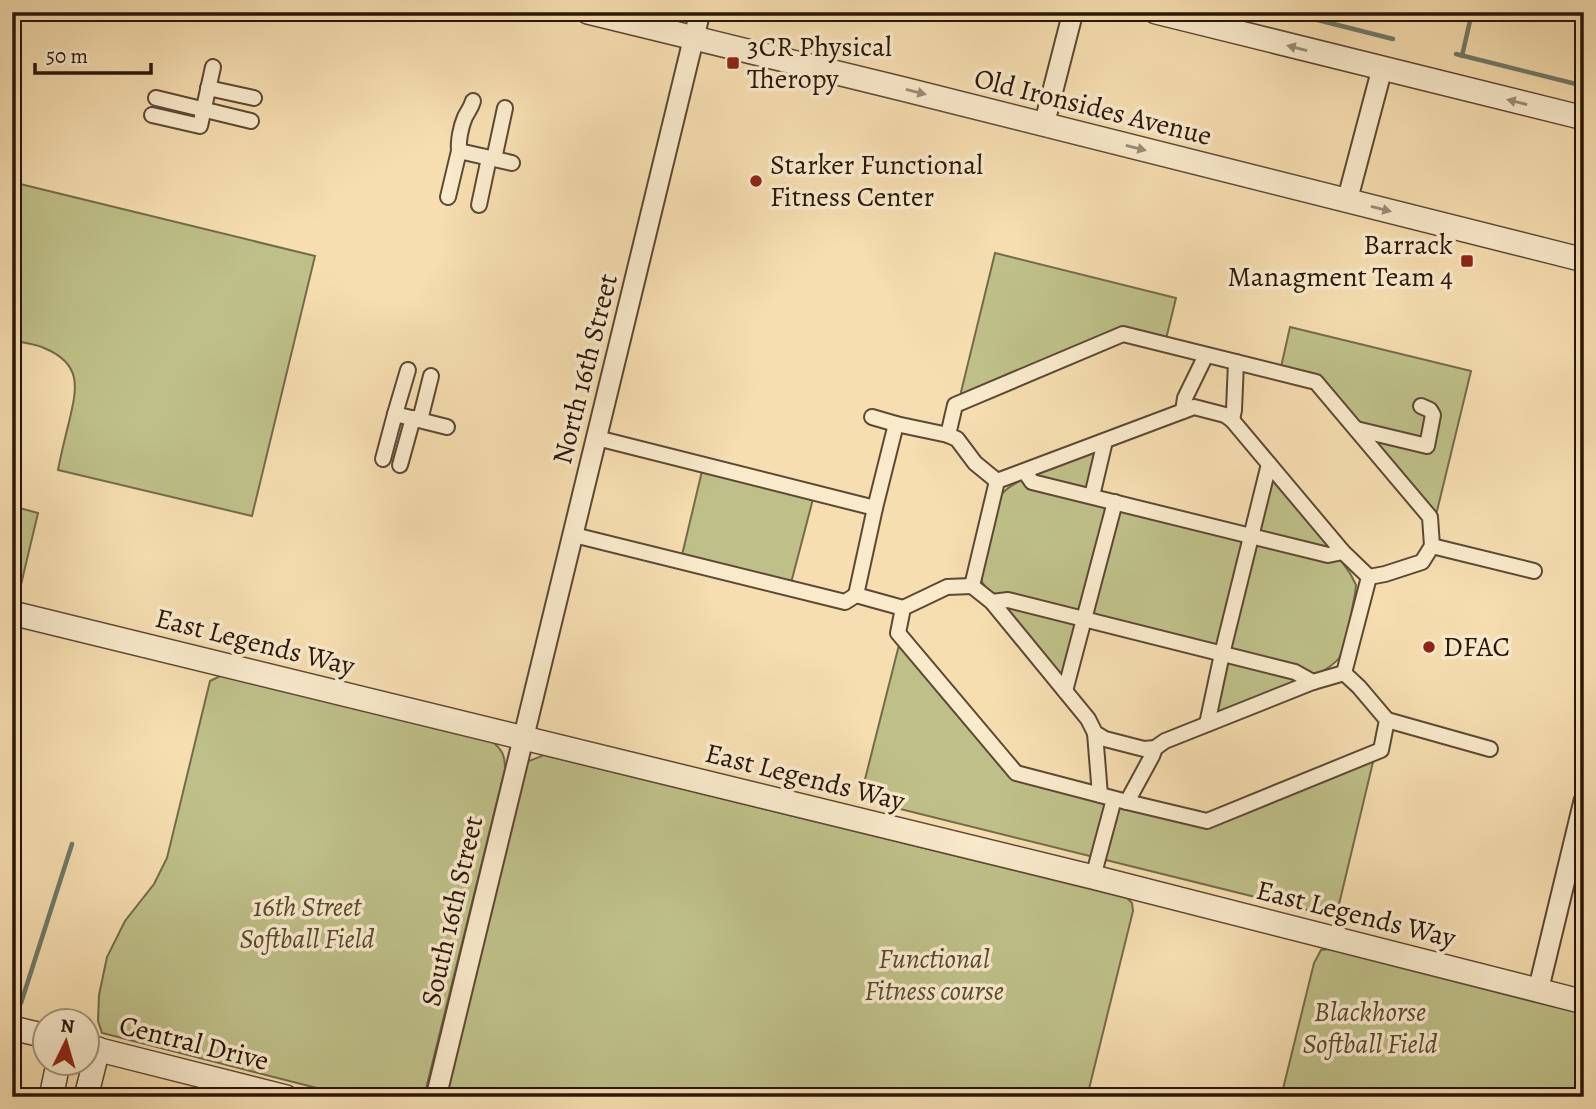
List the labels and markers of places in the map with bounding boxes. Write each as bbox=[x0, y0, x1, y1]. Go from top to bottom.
place label: 3CR Physical Theropy bbox=[747, 28, 892, 98]
marker: 3CR Physical Theropy bbox=[725, 55, 741, 71]
place label: Starker Functional Fitness Center bbox=[770, 146, 983, 216]
marker: Starker Functional Fitness Center bbox=[748, 173, 764, 189]
place label: Barrack Managment Team 4 bbox=[1227, 226, 1453, 296]
marker: Barrack Managment Team 4 bbox=[1459, 253, 1475, 269]
place label: DFAC bbox=[1443, 628, 1510, 666]
marker: DFAC bbox=[1421, 639, 1437, 655]

